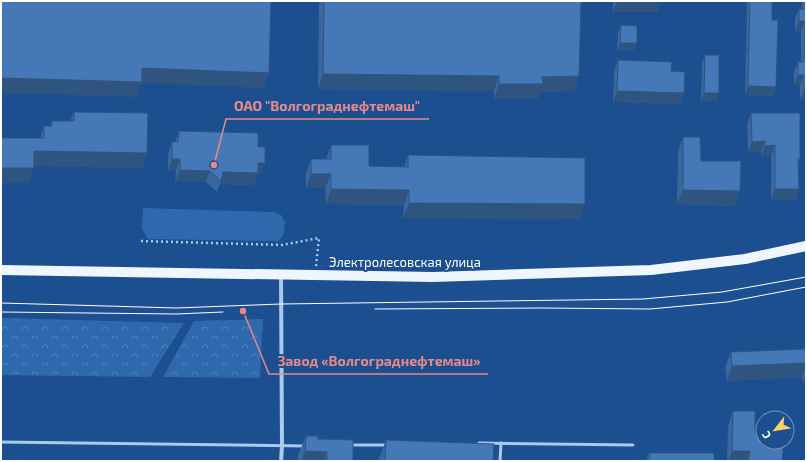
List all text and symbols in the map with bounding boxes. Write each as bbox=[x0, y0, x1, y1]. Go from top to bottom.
callout: ОАО "Волгограднефтемаш" bbox=[226, 93, 429, 119]
text: ОАО "Волгограднефтемаш" bbox=[234, 97, 420, 114]
street label: Электролесовская улица bbox=[329, 254, 481, 270]
callout: Завод «Волгограднефтемаш» bbox=[269, 348, 488, 374]
text: Завод «Волгограднефтемаш» bbox=[277, 352, 481, 369]
north arrow bbox=[755, 410, 795, 450]
text: С bbox=[758, 429, 773, 442]

